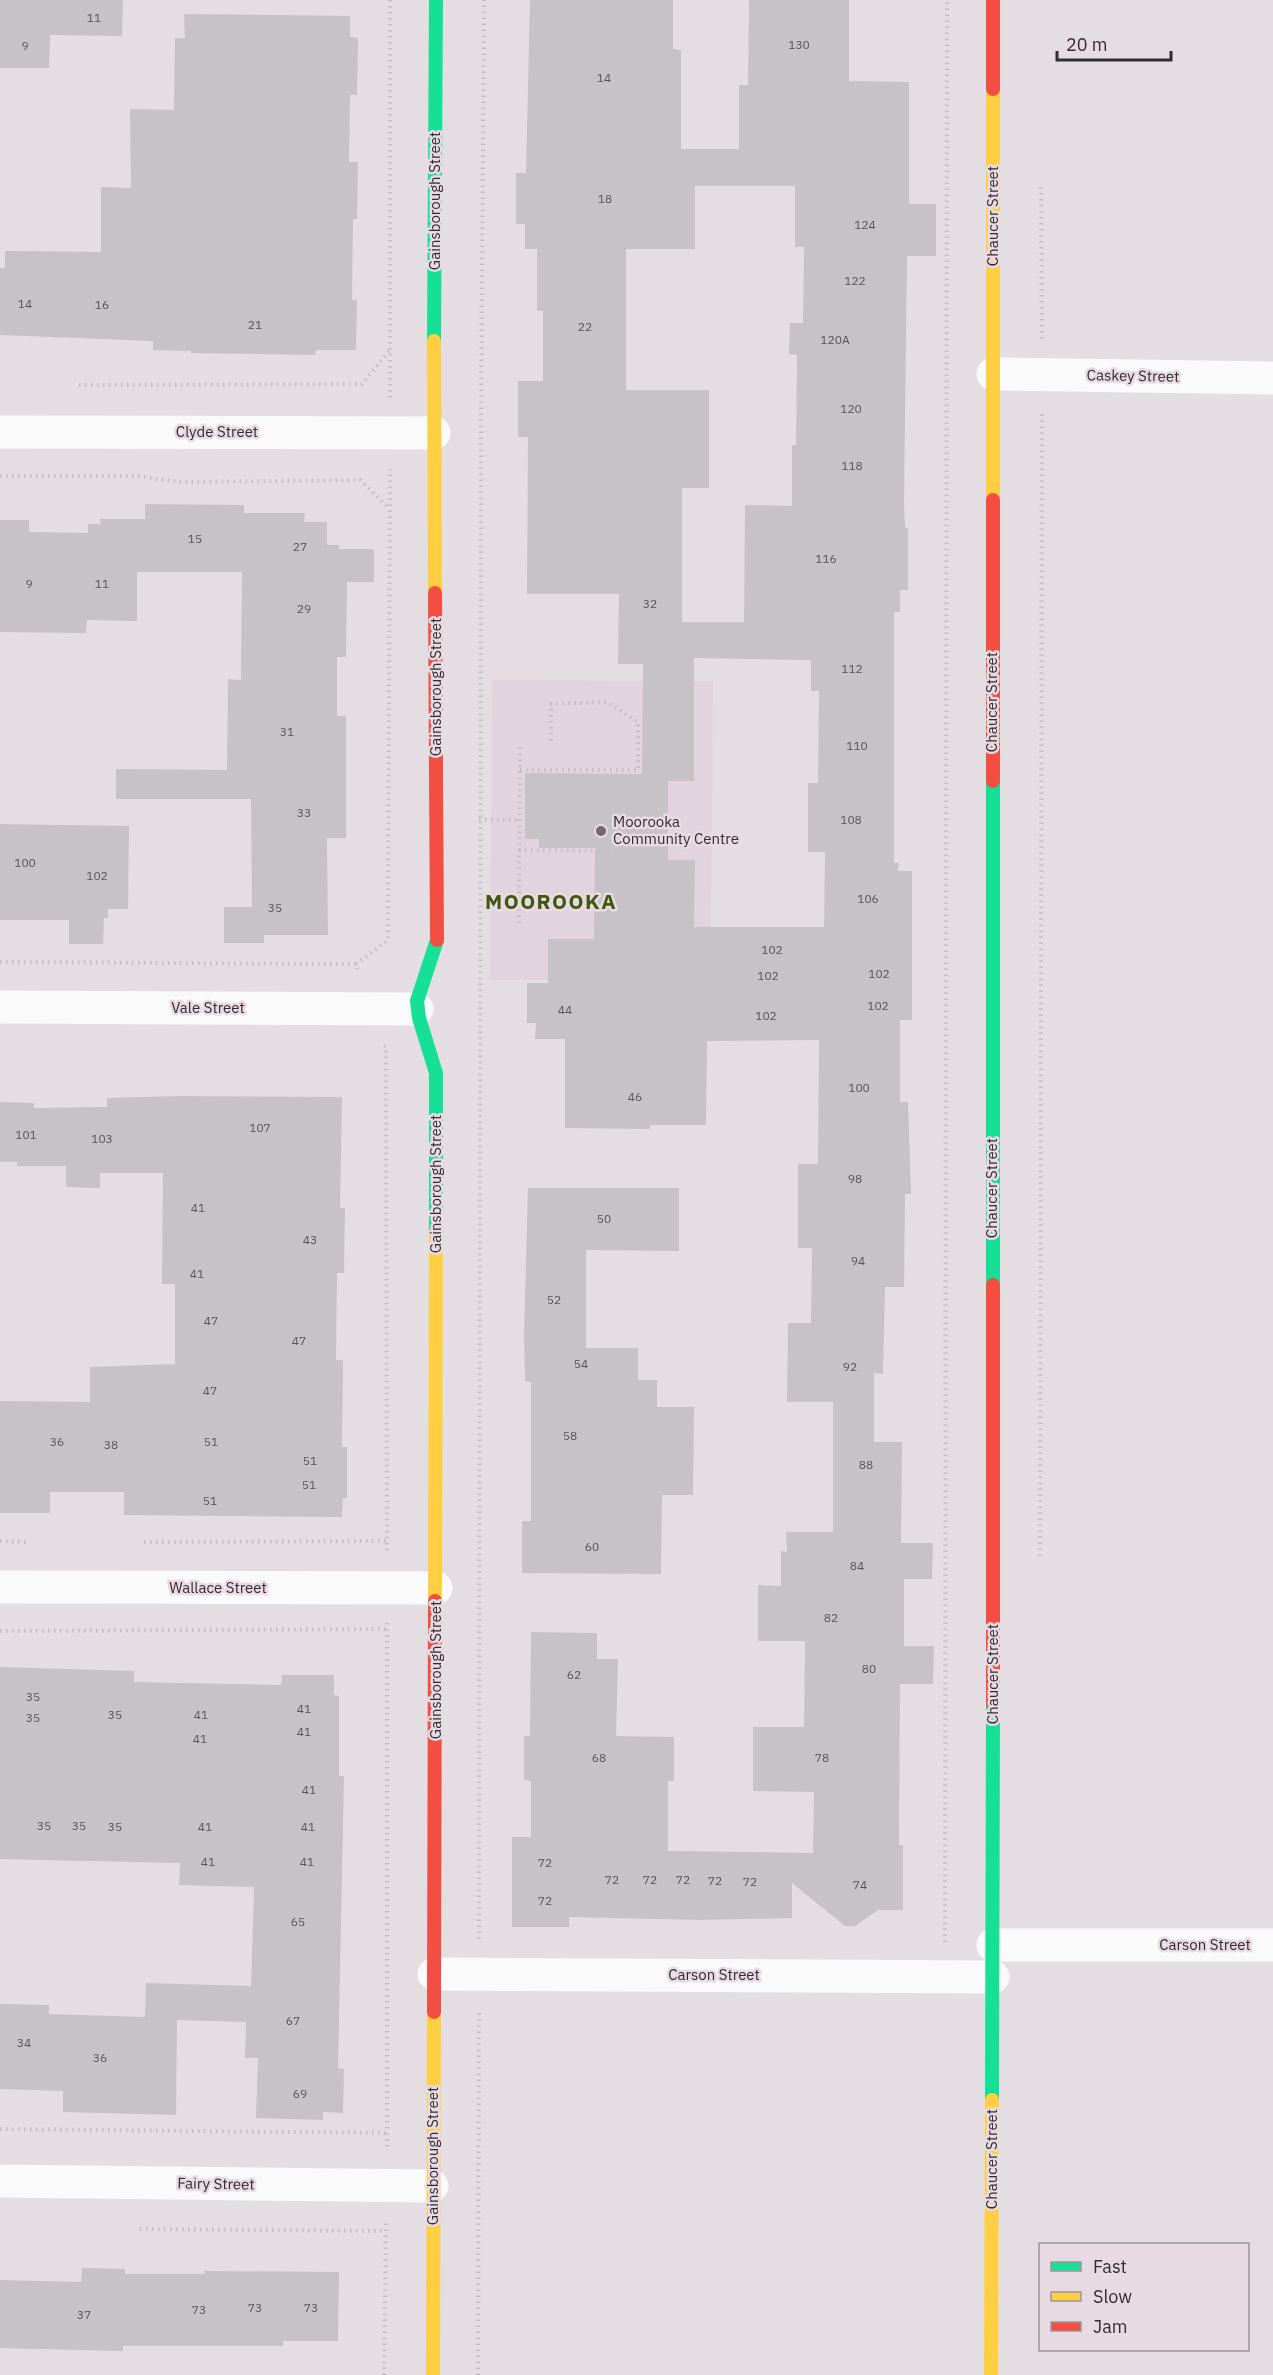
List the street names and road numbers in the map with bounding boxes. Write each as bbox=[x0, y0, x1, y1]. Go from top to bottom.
street label: Gainsborough Street bbox=[425, 132, 444, 270]
street label: Chaucer Street bbox=[983, 166, 1002, 266]
street label: Caskey Street bbox=[1087, 365, 1179, 386]
street label: Clyde Street bbox=[176, 422, 258, 441]
street label: Gainsborough Street bbox=[426, 618, 445, 756]
street label: Chaucer Street bbox=[982, 652, 1001, 752]
street label: Vale Street bbox=[171, 998, 245, 1017]
street label: Gainsborough Street bbox=[426, 1115, 445, 1253]
street label: Chaucer Street bbox=[982, 1138, 1001, 1238]
street label: Wallace Street bbox=[169, 1578, 267, 1597]
street label: Gainsborough Street bbox=[426, 1601, 445, 1739]
street label: Chaucer Street bbox=[983, 1624, 1002, 1724]
street label: Carson Street bbox=[1159, 1935, 1251, 1954]
street label: Carson Street bbox=[668, 1965, 760, 1984]
street label: Gainsborough Street bbox=[423, 2087, 442, 2225]
street label: Chaucer Street bbox=[982, 2109, 1001, 2209]
street label: Fairy Street bbox=[177, 2173, 255, 2194]

